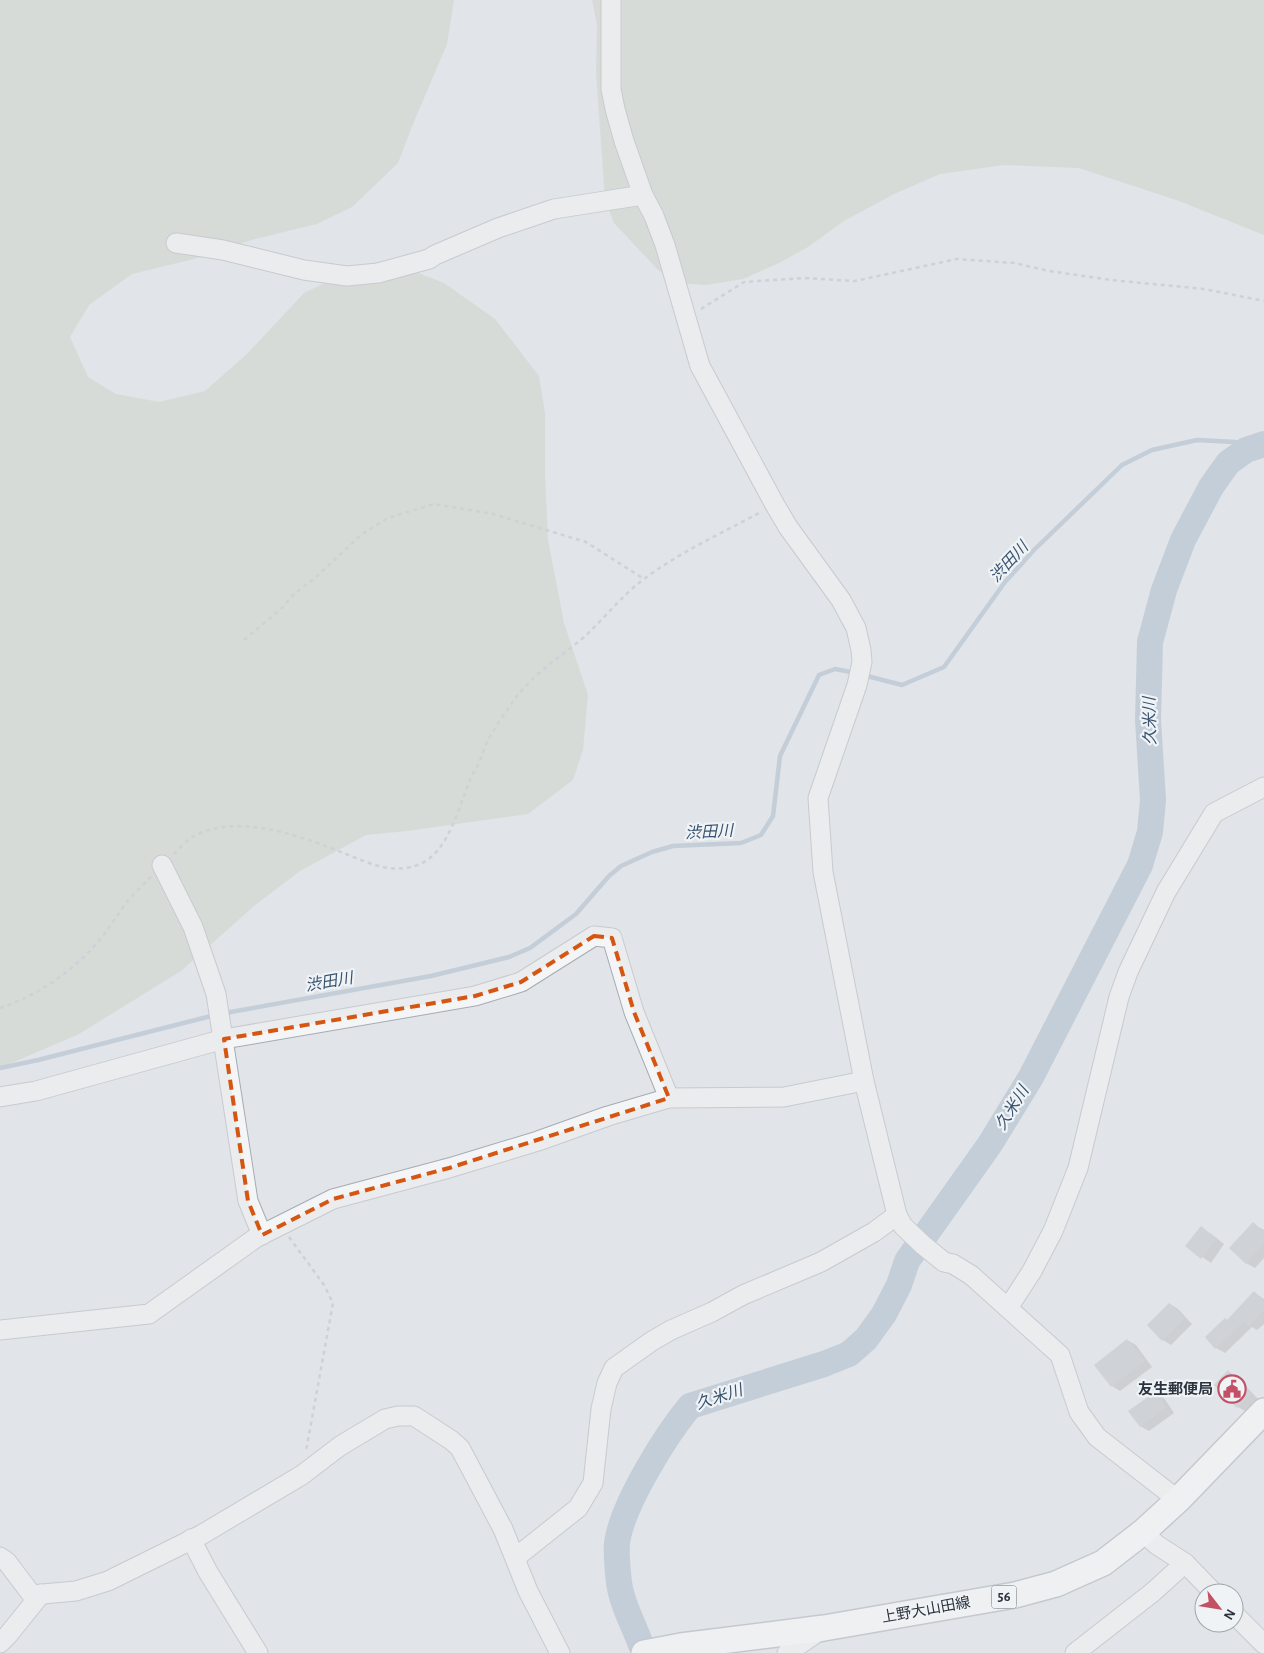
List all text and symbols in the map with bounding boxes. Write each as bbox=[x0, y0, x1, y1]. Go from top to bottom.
water label: 渋田川 bbox=[986, 537, 1033, 585]
water label: 久米川 bbox=[1141, 695, 1158, 745]
water label: 渋田川 bbox=[685, 822, 735, 841]
water label: 渋田川 bbox=[304, 969, 356, 994]
water label: 久米川 bbox=[992, 1081, 1033, 1133]
public building icon: 友生郵便局 bbox=[1217, 1374, 1247, 1404]
water label: 久米川 bbox=[693, 1380, 746, 1412]
place label: 友生郵便局 bbox=[1138, 1381, 1213, 1397]
north arrow bbox=[1194, 1583, 1244, 1633]
road number: 56 bbox=[992, 1585, 1016, 1608]
street label: 上野大山田線 bbox=[880, 1594, 972, 1625]
text: N bbox=[1221, 1606, 1238, 1622]

